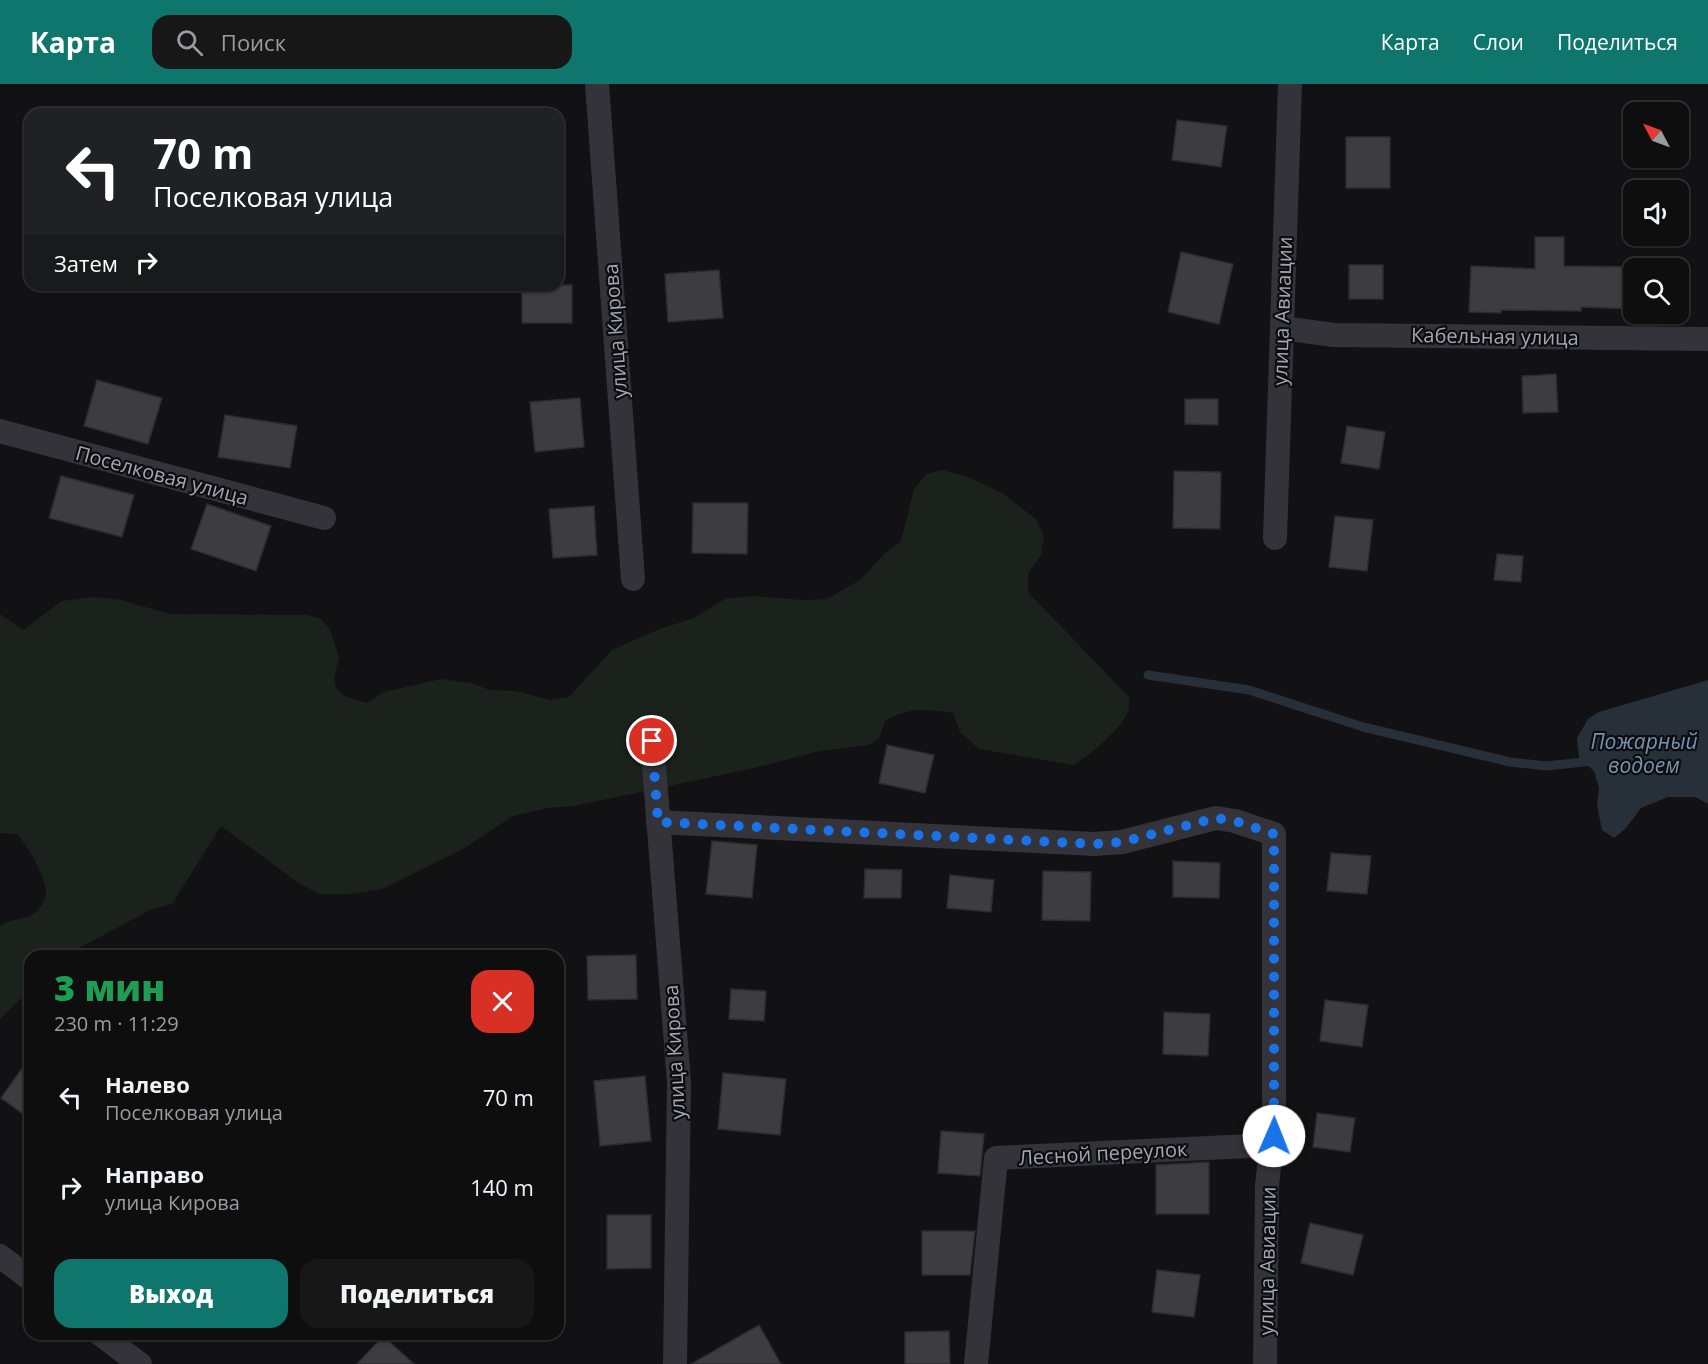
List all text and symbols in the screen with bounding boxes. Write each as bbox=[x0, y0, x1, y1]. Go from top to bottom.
search box bbox=[152, 15, 572, 69]
text: Карта bbox=[30, 23, 116, 61]
icon: search bbox=[173, 26, 206, 59]
text: Поиск bbox=[221, 27, 286, 57]
text: Карта bbox=[1381, 28, 1440, 56]
text: Слои bbox=[1473, 28, 1524, 56]
text: Поделиться bbox=[1557, 28, 1678, 56]
north arrow bbox=[1623, 102, 1689, 168]
map controls bbox=[1623, 102, 1689, 324]
text: 70 m bbox=[153, 124, 253, 181]
icon: left bbox=[54, 132, 132, 210]
text: Поселковая улица bbox=[153, 178, 393, 215]
button: sound bbox=[1623, 180, 1689, 246]
street label: улица Авиации bbox=[1266, 236, 1298, 386]
icon: right bbox=[130, 246, 163, 279]
text: Затем bbox=[54, 248, 118, 278]
button: search bbox=[1623, 258, 1689, 324]
street label: улица Кирова bbox=[597, 263, 633, 399]
street label: Кабельная улица bbox=[1411, 321, 1579, 351]
street label: Поселковая улица bbox=[73, 439, 251, 511]
pin bbox=[626, 715, 677, 766]
icon: arrive bbox=[635, 724, 668, 757]
water label: Пожарный водоем bbox=[1590, 727, 1698, 779]
text: 3 мин bbox=[54, 963, 165, 1012]
button: close bbox=[471, 970, 534, 1033]
street label: улица Кирова bbox=[657, 984, 691, 1120]
text: 230 m · 11:29 bbox=[54, 1010, 179, 1037]
text: Налево bbox=[105, 1069, 190, 1099]
icon: left bbox=[54, 1081, 87, 1114]
text: 70 m bbox=[483, 1082, 534, 1112]
text: Поселковая улица bbox=[105, 1099, 283, 1126]
position arrow bbox=[1242, 1104, 1306, 1168]
street label: Лесной переулок bbox=[1018, 1135, 1188, 1171]
text: Направо bbox=[105, 1159, 204, 1189]
icon: right bbox=[54, 1171, 87, 1204]
text: 140 m bbox=[470, 1172, 534, 1202]
street label: улица Авиации bbox=[1252, 1186, 1282, 1336]
text: улица Кирова bbox=[105, 1189, 240, 1216]
button: Выход bbox=[54, 1259, 288, 1328]
button: Поделиться bbox=[300, 1259, 534, 1328]

